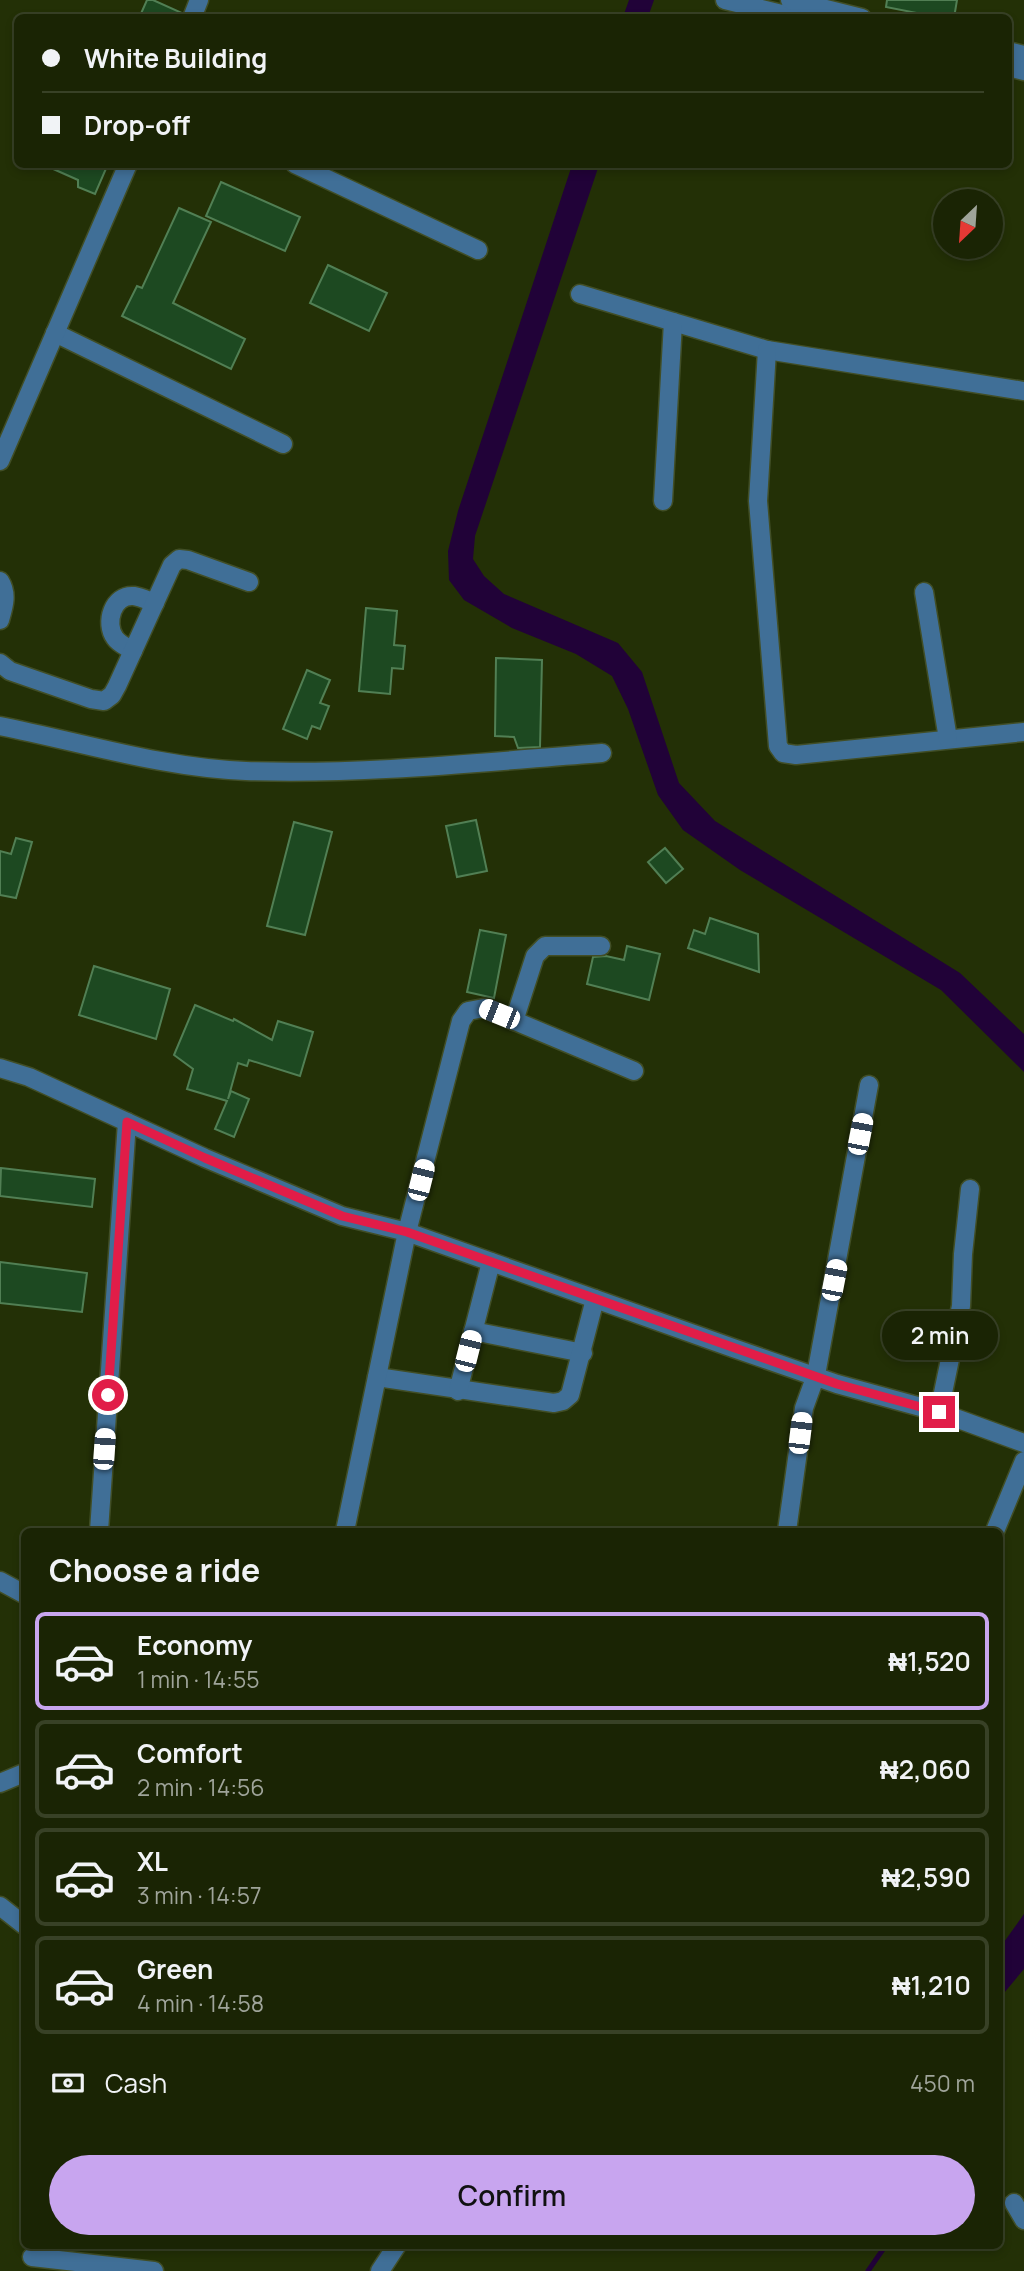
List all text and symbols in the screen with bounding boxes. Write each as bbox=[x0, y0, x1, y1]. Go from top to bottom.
text: White Building bbox=[84, 40, 267, 76]
text: Drop-off bbox=[84, 107, 190, 143]
north arrow bbox=[933, 189, 1003, 259]
map controls bbox=[933, 189, 1003, 259]
car bbox=[476, 996, 523, 1032]
car bbox=[846, 1111, 875, 1157]
car bbox=[406, 1157, 437, 1203]
car bbox=[820, 1257, 849, 1303]
callout: 2 min bbox=[881, 1310, 997, 1360]
text: 2 min bbox=[911, 1319, 969, 1351]
car bbox=[453, 1328, 484, 1374]
route start bbox=[92, 1379, 124, 1411]
route end bbox=[923, 1396, 955, 1428]
car bbox=[788, 1411, 813, 1455]
car bbox=[93, 1427, 116, 1471]
text: Choose a ride bbox=[49, 1548, 260, 1592]
text: Economy bbox=[137, 1627, 252, 1663]
icon: car bbox=[53, 1630, 116, 1693]
text: ₦1,520 bbox=[888, 1643, 971, 1679]
text: 1 min · 14:55 bbox=[137, 1663, 260, 1695]
text: Comfort bbox=[137, 1735, 243, 1771]
icon: car bbox=[53, 1738, 116, 1801]
text: ₦2,060 bbox=[880, 1751, 971, 1787]
text: 2 min · 14:56 bbox=[137, 1771, 265, 1803]
text: XL bbox=[137, 1843, 168, 1879]
icon: car bbox=[53, 1846, 116, 1909]
text: ₦2,590 bbox=[881, 1859, 971, 1895]
text: 3 min · 14:57 bbox=[137, 1879, 262, 1911]
text: Green bbox=[137, 1951, 213, 1987]
icon: car bbox=[53, 1954, 116, 2017]
text: ₦1,210 bbox=[892, 1967, 971, 2003]
text: 4 min · 14:58 bbox=[137, 1987, 264, 2019]
icon: cash bbox=[49, 2064, 87, 2102]
text: Cash bbox=[105, 2065, 167, 2101]
text: 450 m bbox=[910, 2067, 975, 2099]
button: Confirm bbox=[49, 2155, 975, 2235]

